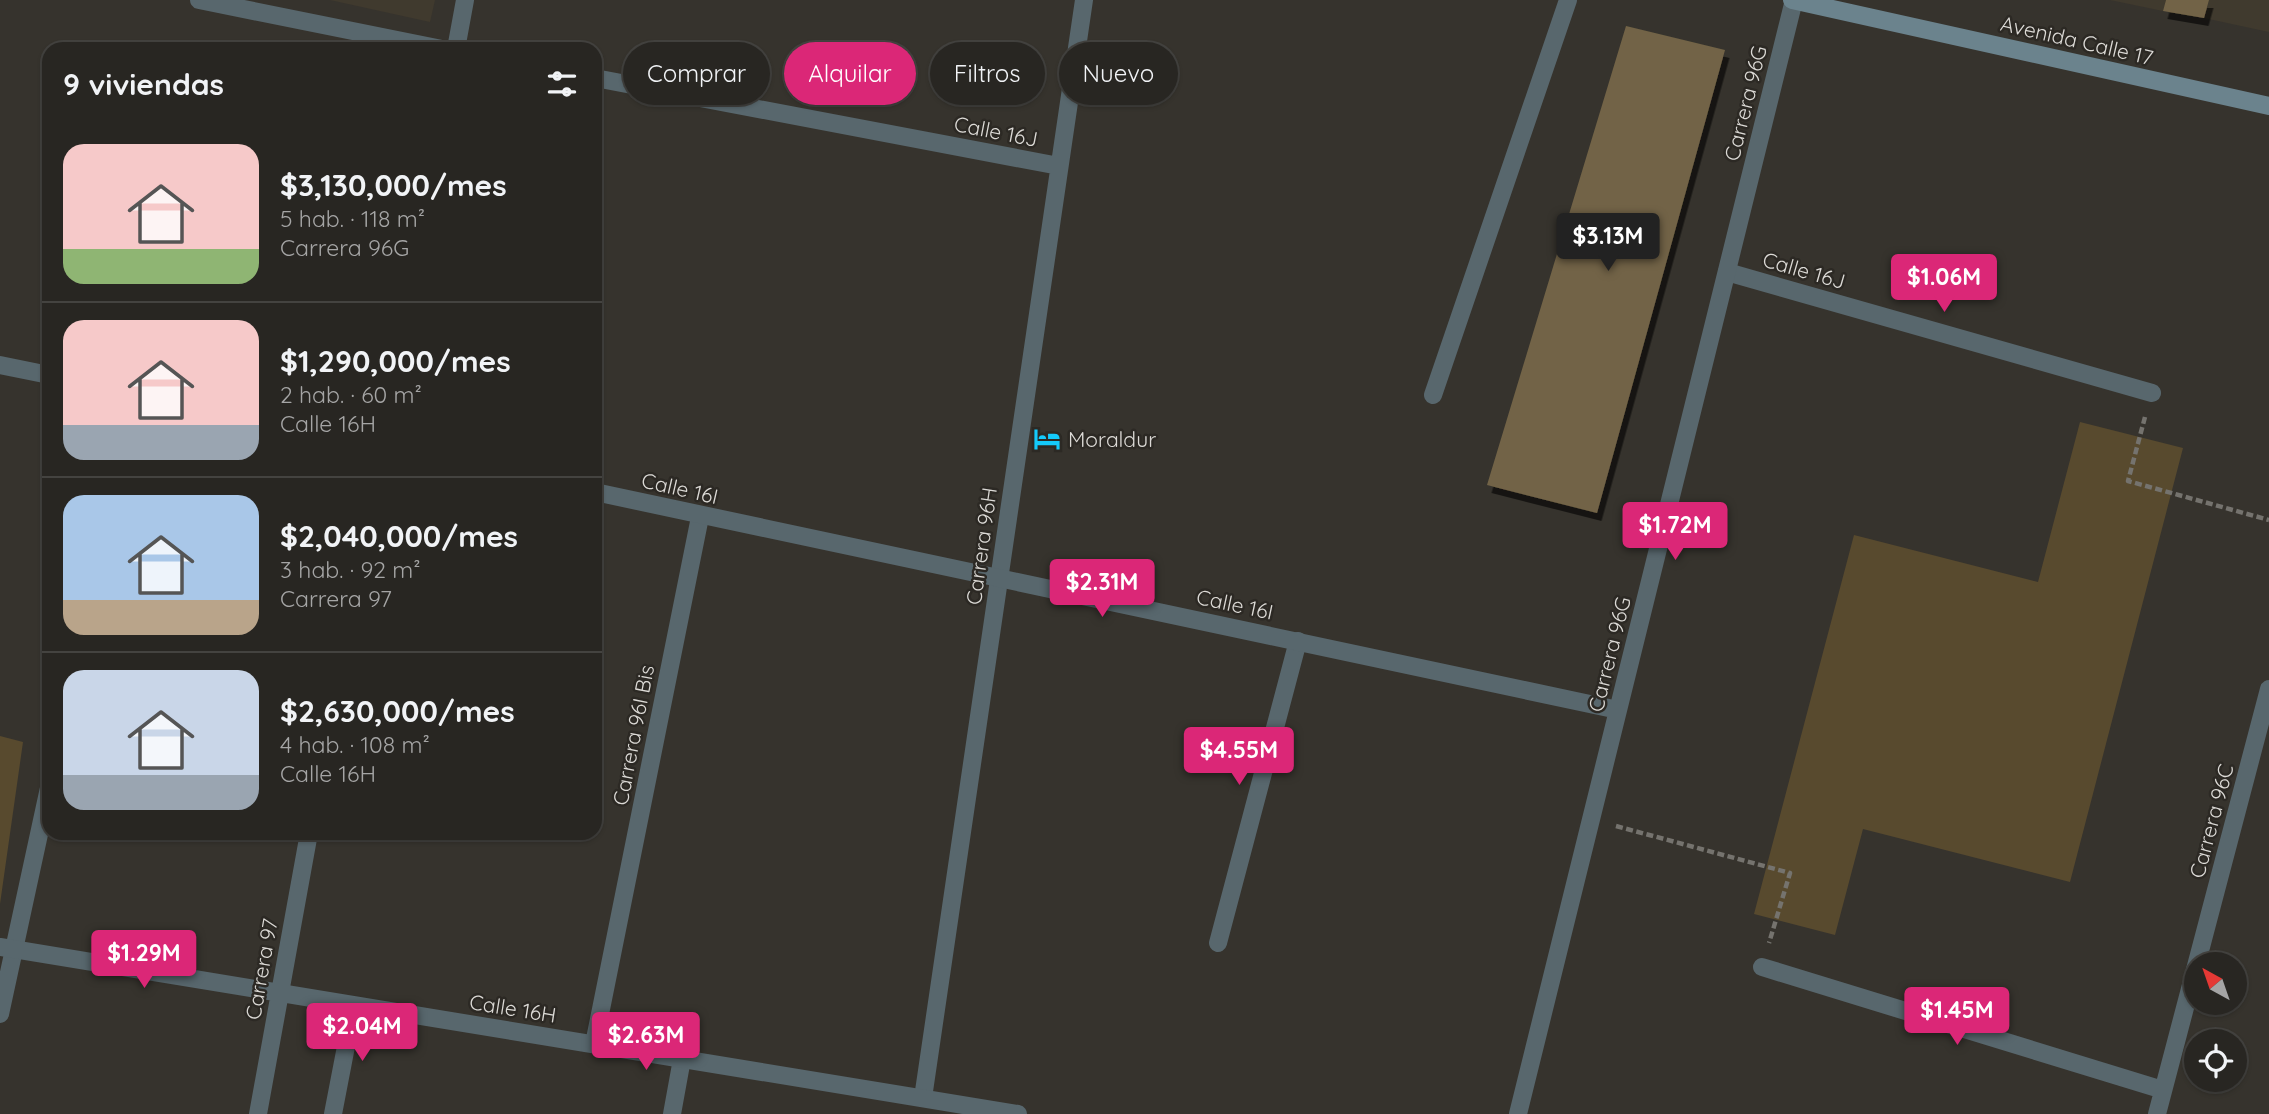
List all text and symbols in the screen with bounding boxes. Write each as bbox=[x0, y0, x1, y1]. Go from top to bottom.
street label: Avenida Calle 17 bbox=[1998, 10, 2156, 70]
chip: Comprar bbox=[623, 42, 770, 105]
chip: Alquilar bbox=[784, 42, 916, 105]
chip: Filtros bbox=[930, 42, 1045, 105]
chip: Nuevo bbox=[1059, 42, 1178, 105]
street label: Carrera 96G bbox=[1718, 43, 1772, 163]
text: 9 viviendas bbox=[63, 65, 224, 103]
icon: filters bbox=[543, 65, 581, 103]
street label: Calle 16J bbox=[952, 110, 1040, 152]
text: $3,130,000/mes bbox=[280, 166, 507, 204]
icon: home bbox=[119, 172, 203, 256]
text: 5 hab. · 118 m² bbox=[280, 204, 425, 233]
pin: $3.13M bbox=[1551, 214, 1665, 273]
text: $3.13M bbox=[1573, 221, 1643, 250]
text: Carrera 96G bbox=[280, 233, 409, 262]
street label: Calle 16J bbox=[1760, 246, 1848, 294]
pin: $1.06M bbox=[1887, 254, 2001, 314]
text: $1.06M bbox=[1907, 262, 1981, 291]
text: $1,290,000/mes bbox=[280, 342, 511, 380]
icon: home bbox=[119, 348, 203, 432]
text: 2 hab. · 60 m² bbox=[280, 380, 422, 409]
text: Calle 16H bbox=[280, 409, 376, 438]
hotel icon: Moraldur bbox=[1032, 424, 1062, 454]
place label: Moraldur bbox=[1068, 426, 1156, 452]
street label: Calle 16I bbox=[639, 467, 721, 509]
street label: Carrera 96H bbox=[960, 486, 1002, 606]
pin: $1.72M bbox=[1618, 503, 1732, 562]
text: $1.72M bbox=[1639, 510, 1711, 539]
text: $2,040,000/mes bbox=[280, 517, 518, 555]
icon: home bbox=[119, 523, 203, 607]
text: 3 hab. · 92 m² bbox=[280, 555, 421, 584]
pin: $2.31M bbox=[1045, 560, 1159, 619]
text: $2.31M bbox=[1066, 567, 1138, 596]
street label: Calle 16I bbox=[1194, 583, 1276, 625]
text: Carrera 97 bbox=[280, 584, 392, 613]
street label: Carrera 96G bbox=[1582, 594, 1636, 714]
street label: Carrera 96I Bis bbox=[607, 663, 659, 807]
text: $2,630,000/mes bbox=[280, 692, 515, 730]
icon: home bbox=[119, 698, 203, 782]
pin: $4.55M bbox=[1182, 728, 1296, 787]
text: 4 hab. · 108 m² bbox=[280, 730, 430, 759]
text: $4.55M bbox=[1200, 735, 1278, 764]
text: Calle 16H bbox=[280, 759, 376, 788]
street label: Carrera 96C bbox=[2183, 761, 2239, 881]
street label: Carrera 97 bbox=[239, 916, 283, 1022]
pin: $1.29M bbox=[87, 930, 201, 990]
text: $1.29M bbox=[107, 938, 181, 967]
north arrow bbox=[2184, 952, 2247, 1015]
map controls bbox=[2184, 952, 2247, 1092]
street label: Calle 16H bbox=[468, 988, 558, 1028]
pin: $1.45M bbox=[1900, 988, 2014, 1047]
text: $1.45M bbox=[1920, 995, 1994, 1024]
pin: $2.04M bbox=[305, 1004, 419, 1063]
text: $2.04M bbox=[322, 1011, 402, 1040]
pin: $2.63M bbox=[589, 1012, 703, 1072]
text: $2.63M bbox=[608, 1020, 684, 1049]
button: locate bbox=[2184, 1029, 2247, 1092]

